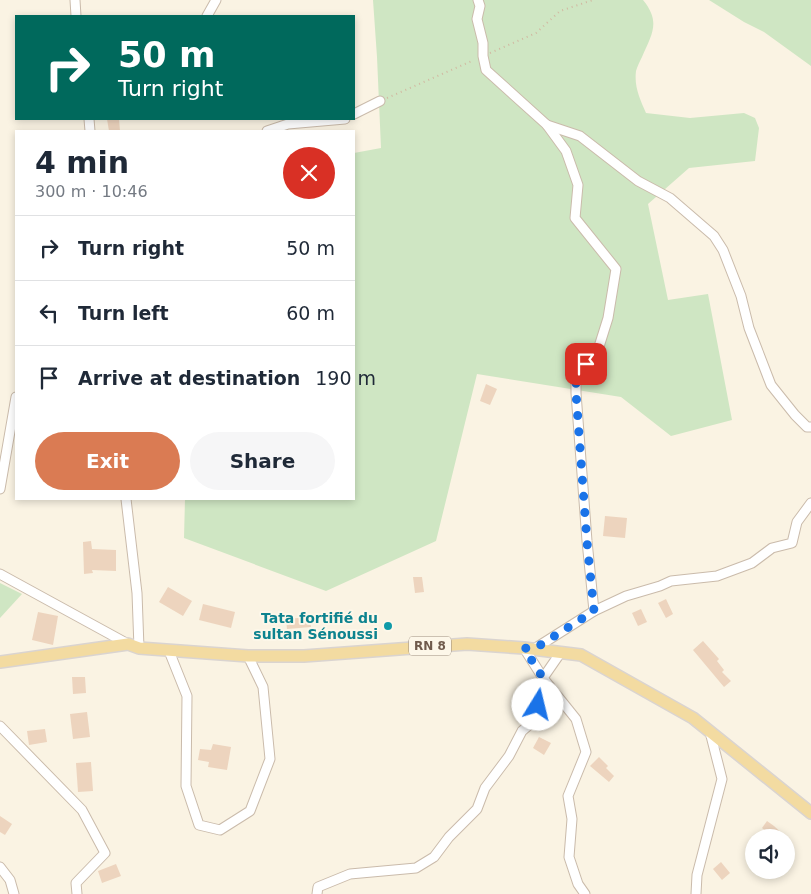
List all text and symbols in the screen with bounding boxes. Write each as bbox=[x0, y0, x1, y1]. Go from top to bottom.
icon: right bbox=[35, 35, 100, 100]
text: 50 m bbox=[118, 35, 215, 75]
text: Turn right bbox=[118, 76, 223, 101]
text: 4 min bbox=[35, 145, 129, 180]
button: close bbox=[283, 147, 335, 199]
text: 300 m · 10:46 bbox=[35, 182, 148, 201]
icon: right bbox=[35, 234, 63, 262]
text: Turn right bbox=[78, 237, 184, 259]
text: 50 m bbox=[286, 237, 335, 259]
icon: left bbox=[35, 299, 63, 327]
text: Turn left bbox=[78, 302, 169, 324]
text: 60 m bbox=[286, 302, 335, 324]
pin bbox=[565, 343, 607, 385]
icon: arrive bbox=[572, 350, 600, 378]
icon: arrive bbox=[35, 364, 63, 392]
text: Arrive at destination bbox=[78, 367, 300, 389]
text: 190 m bbox=[315, 367, 376, 389]
button: Exit bbox=[35, 432, 180, 490]
button: Share bbox=[190, 432, 335, 490]
place label: Tata fortifié du sultan Sénoussi bbox=[253, 610, 378, 642]
marker: Tata fortifié du sultan Sénoussi bbox=[382, 620, 394, 632]
road number: RN 8 bbox=[409, 636, 451, 656]
position arrow bbox=[511, 678, 563, 730]
map controls bbox=[745, 829, 795, 879]
button: sound bbox=[745, 829, 795, 879]

